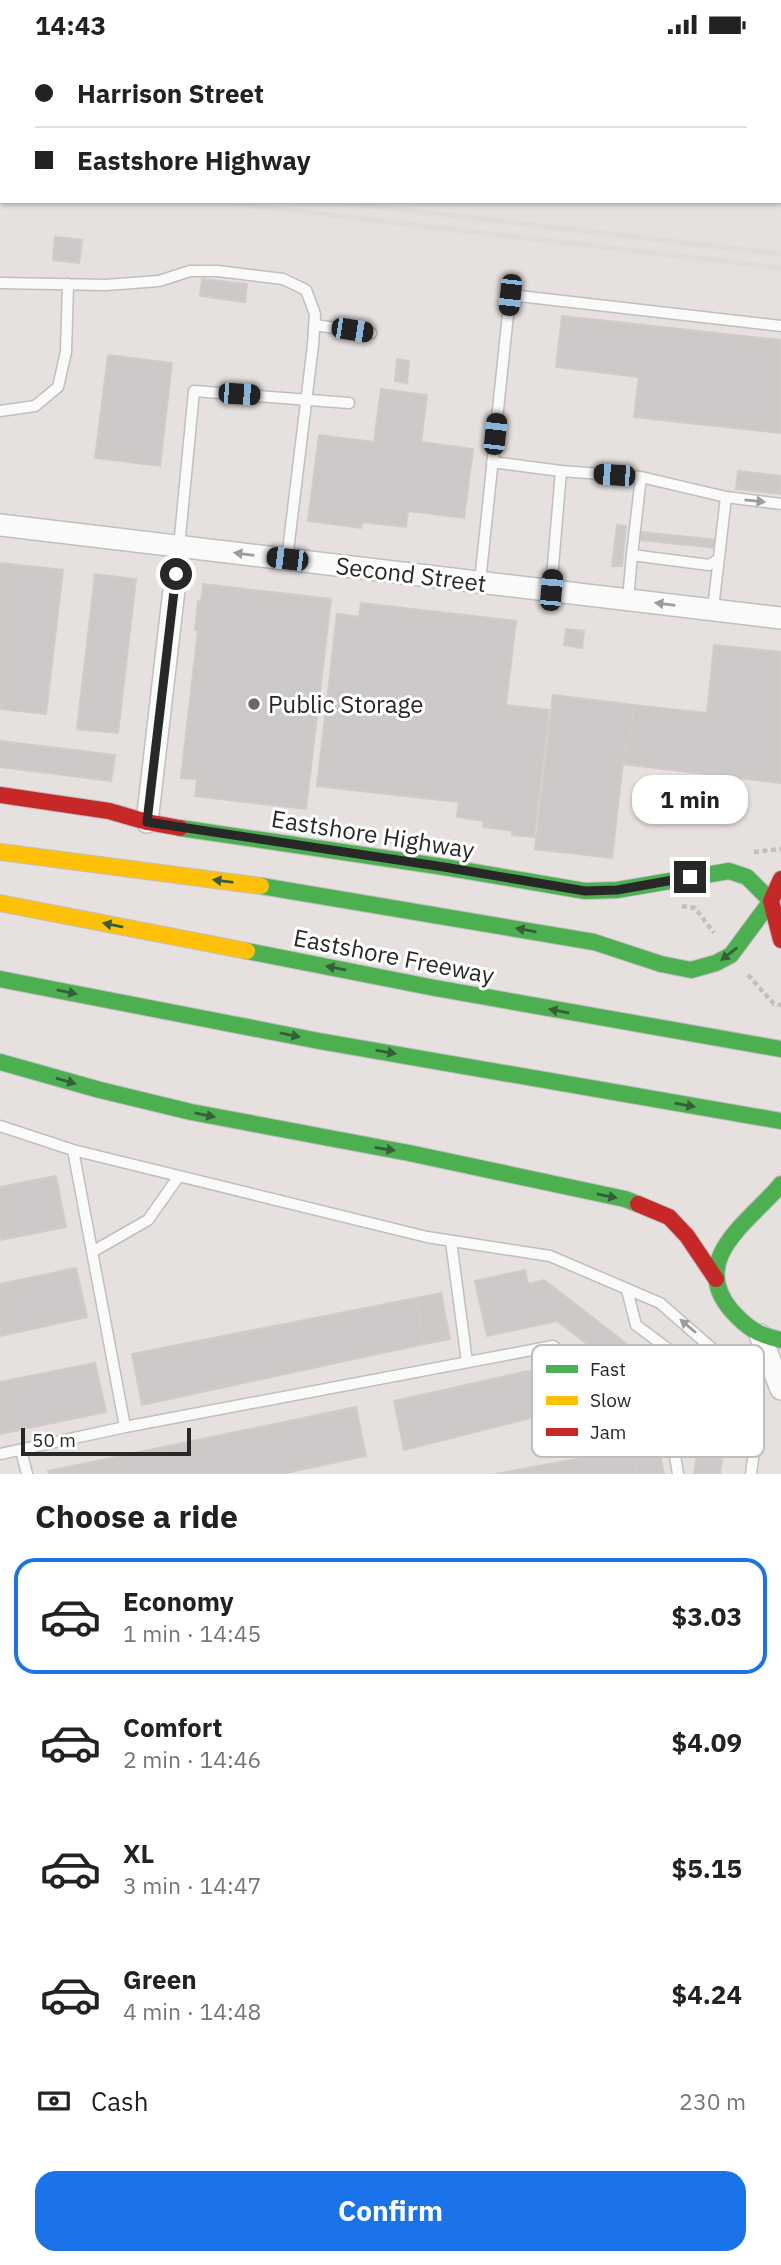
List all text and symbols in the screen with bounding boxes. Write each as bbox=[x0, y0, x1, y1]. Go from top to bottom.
text: 14:43 bbox=[35, 8, 106, 42]
text: Harrison Street bbox=[77, 76, 264, 110]
text: Eastshore Highway bbox=[77, 143, 311, 177]
car bbox=[498, 273, 523, 317]
car bbox=[330, 316, 375, 344]
car bbox=[218, 382, 261, 406]
car bbox=[483, 412, 508, 456]
car bbox=[593, 463, 636, 487]
one-way arrow bbox=[744, 495, 766, 506]
car bbox=[265, 546, 310, 572]
one-way arrow bbox=[233, 549, 255, 560]
street label: Second Street bbox=[334, 549, 488, 599]
route start bbox=[160, 558, 192, 590]
car bbox=[539, 568, 564, 612]
one-way arrow bbox=[653, 598, 675, 609]
place label: Public Storage bbox=[268, 688, 423, 720]
marker: Public Storage bbox=[246, 696, 262, 712]
callout: 1 min bbox=[632, 775, 748, 825]
text: 1 min bbox=[660, 784, 720, 814]
street label: Eastshore Highway bbox=[269, 802, 477, 866]
route end bbox=[674, 861, 706, 893]
one-way arrow bbox=[212, 875, 234, 886]
one-way arrow bbox=[102, 919, 124, 930]
street label: Eastshore Freeway bbox=[291, 921, 497, 991]
one-way arrow bbox=[515, 924, 537, 935]
one-way arrow bbox=[721, 946, 739, 961]
one-way arrow bbox=[325, 962, 347, 973]
one-way arrow bbox=[56, 986, 78, 997]
one-way arrow bbox=[548, 1005, 570, 1016]
one-way arrow bbox=[279, 1030, 301, 1041]
one-way arrow bbox=[375, 1047, 397, 1058]
one-way arrow bbox=[55, 1076, 76, 1086]
one-way arrow bbox=[674, 1100, 696, 1111]
one-way arrow bbox=[194, 1109, 216, 1120]
one-way arrow bbox=[374, 1144, 396, 1155]
one-way arrow bbox=[596, 1190, 618, 1201]
one-way arrow bbox=[679, 1319, 696, 1334]
legend bbox=[532, 1345, 764, 1457]
text: Fast bbox=[590, 1357, 626, 1381]
text: Slow bbox=[590, 1388, 631, 1412]
text: Jam bbox=[590, 1420, 626, 1444]
scale bar bbox=[21, 1425, 191, 1457]
text: 50 m bbox=[32, 1428, 76, 1452]
text: Choose a ride bbox=[35, 1495, 238, 1537]
text: Economy bbox=[123, 1584, 234, 1618]
icon: car bbox=[39, 1585, 102, 1648]
text: $3.03 bbox=[672, 1599, 742, 1633]
text: 1 min · 14:45 bbox=[123, 1618, 261, 1648]
text: Comfort bbox=[123, 1710, 222, 1744]
icon: car bbox=[39, 1711, 102, 1774]
text: $4.09 bbox=[672, 1725, 742, 1759]
text: 2 min · 14:46 bbox=[123, 1744, 261, 1774]
text: XL bbox=[123, 1836, 154, 1870]
icon: car bbox=[39, 1837, 102, 1900]
text: $5.15 bbox=[672, 1851, 742, 1885]
text: 3 min · 14:47 bbox=[123, 1870, 261, 1900]
text: Green bbox=[123, 1962, 197, 1996]
icon: car bbox=[39, 1963, 102, 2026]
text: $4.24 bbox=[672, 1977, 742, 2011]
text: 4 min · 14:48 bbox=[123, 1996, 261, 2026]
icon: cash bbox=[35, 2082, 73, 2120]
text: Cash bbox=[91, 2084, 148, 2118]
text: 230 m bbox=[679, 2086, 746, 2116]
button: Confirm bbox=[35, 2171, 746, 2251]

